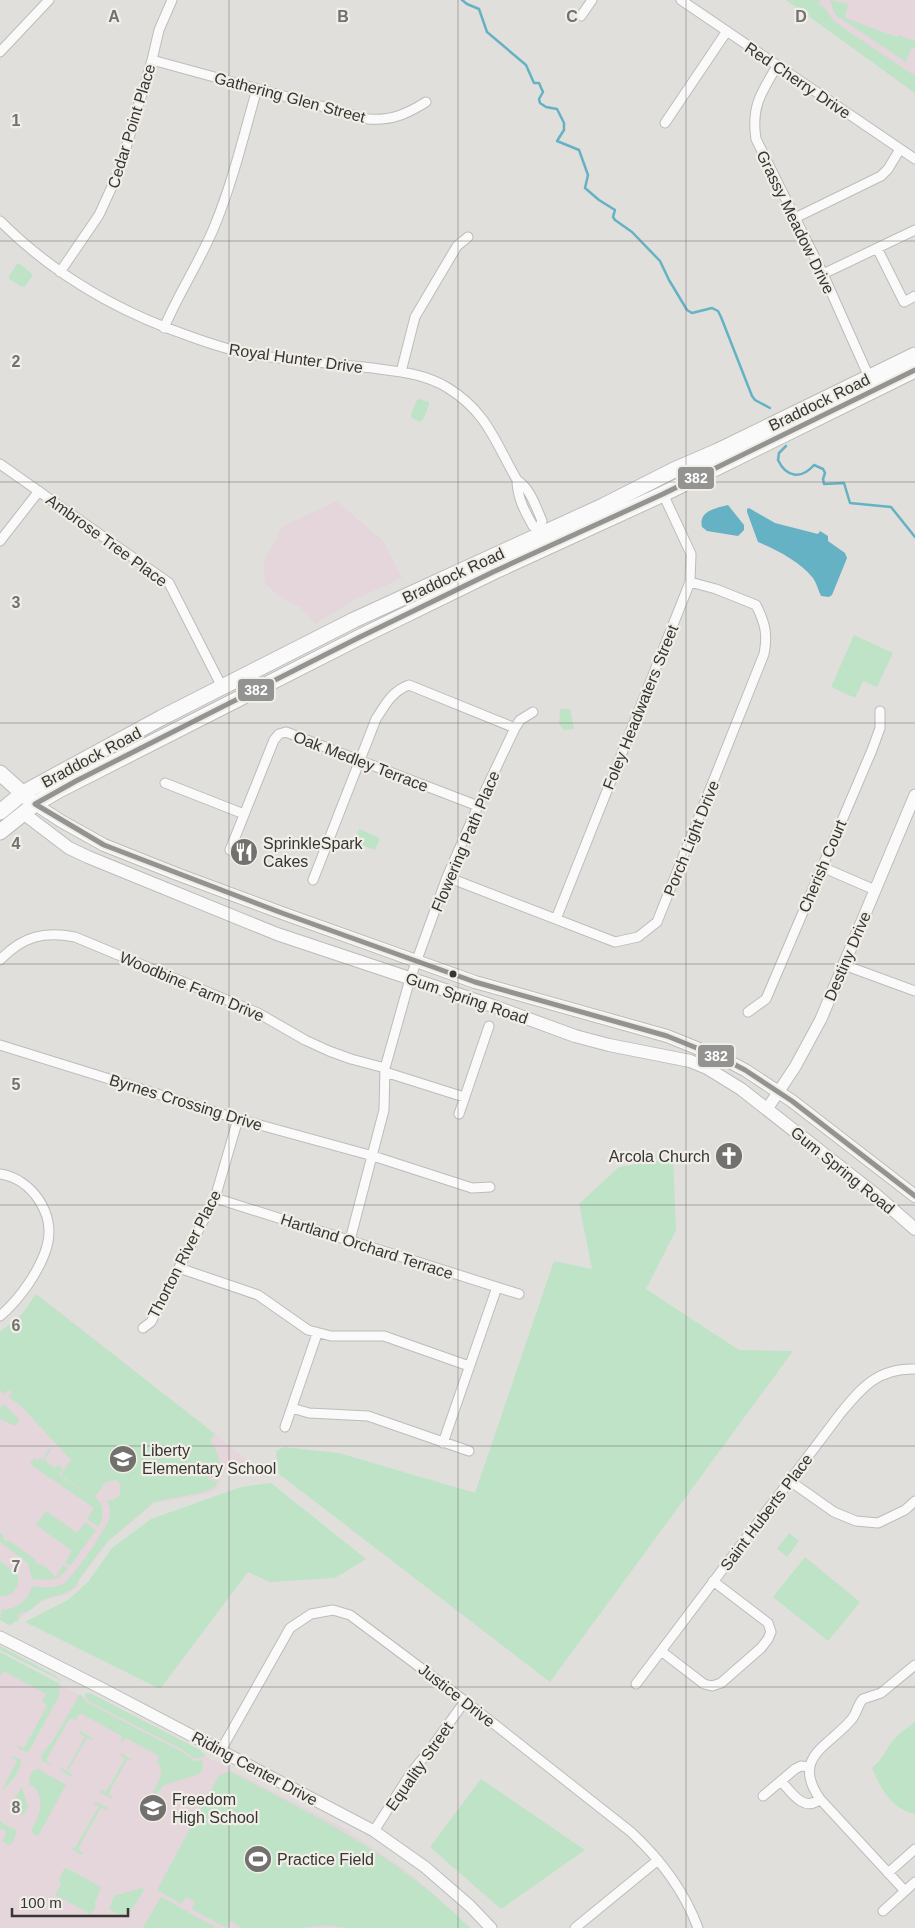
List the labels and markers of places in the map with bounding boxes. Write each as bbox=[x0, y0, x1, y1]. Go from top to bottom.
place label: SprinkleSpark Cakes bbox=[263, 835, 364, 870]
restaurant icon: SprinkleSpark Cakes bbox=[229, 837, 259, 867]
unlabelled marker bbox=[448, 969, 458, 979]
church icon: Arcola Church bbox=[714, 1141, 744, 1171]
place label: Arcola Church bbox=[609, 1148, 710, 1165]
place label: Liberty Elementary School bbox=[142, 1442, 276, 1477]
school or university icon: Liberty Elementary School bbox=[108, 1444, 138, 1474]
place label: Freedom High School bbox=[172, 1791, 258, 1826]
school or university icon: Freedom High School bbox=[138, 1793, 168, 1823]
sports icon: Practice Field bbox=[243, 1844, 273, 1874]
place label: Practice Field bbox=[277, 1851, 374, 1868]

